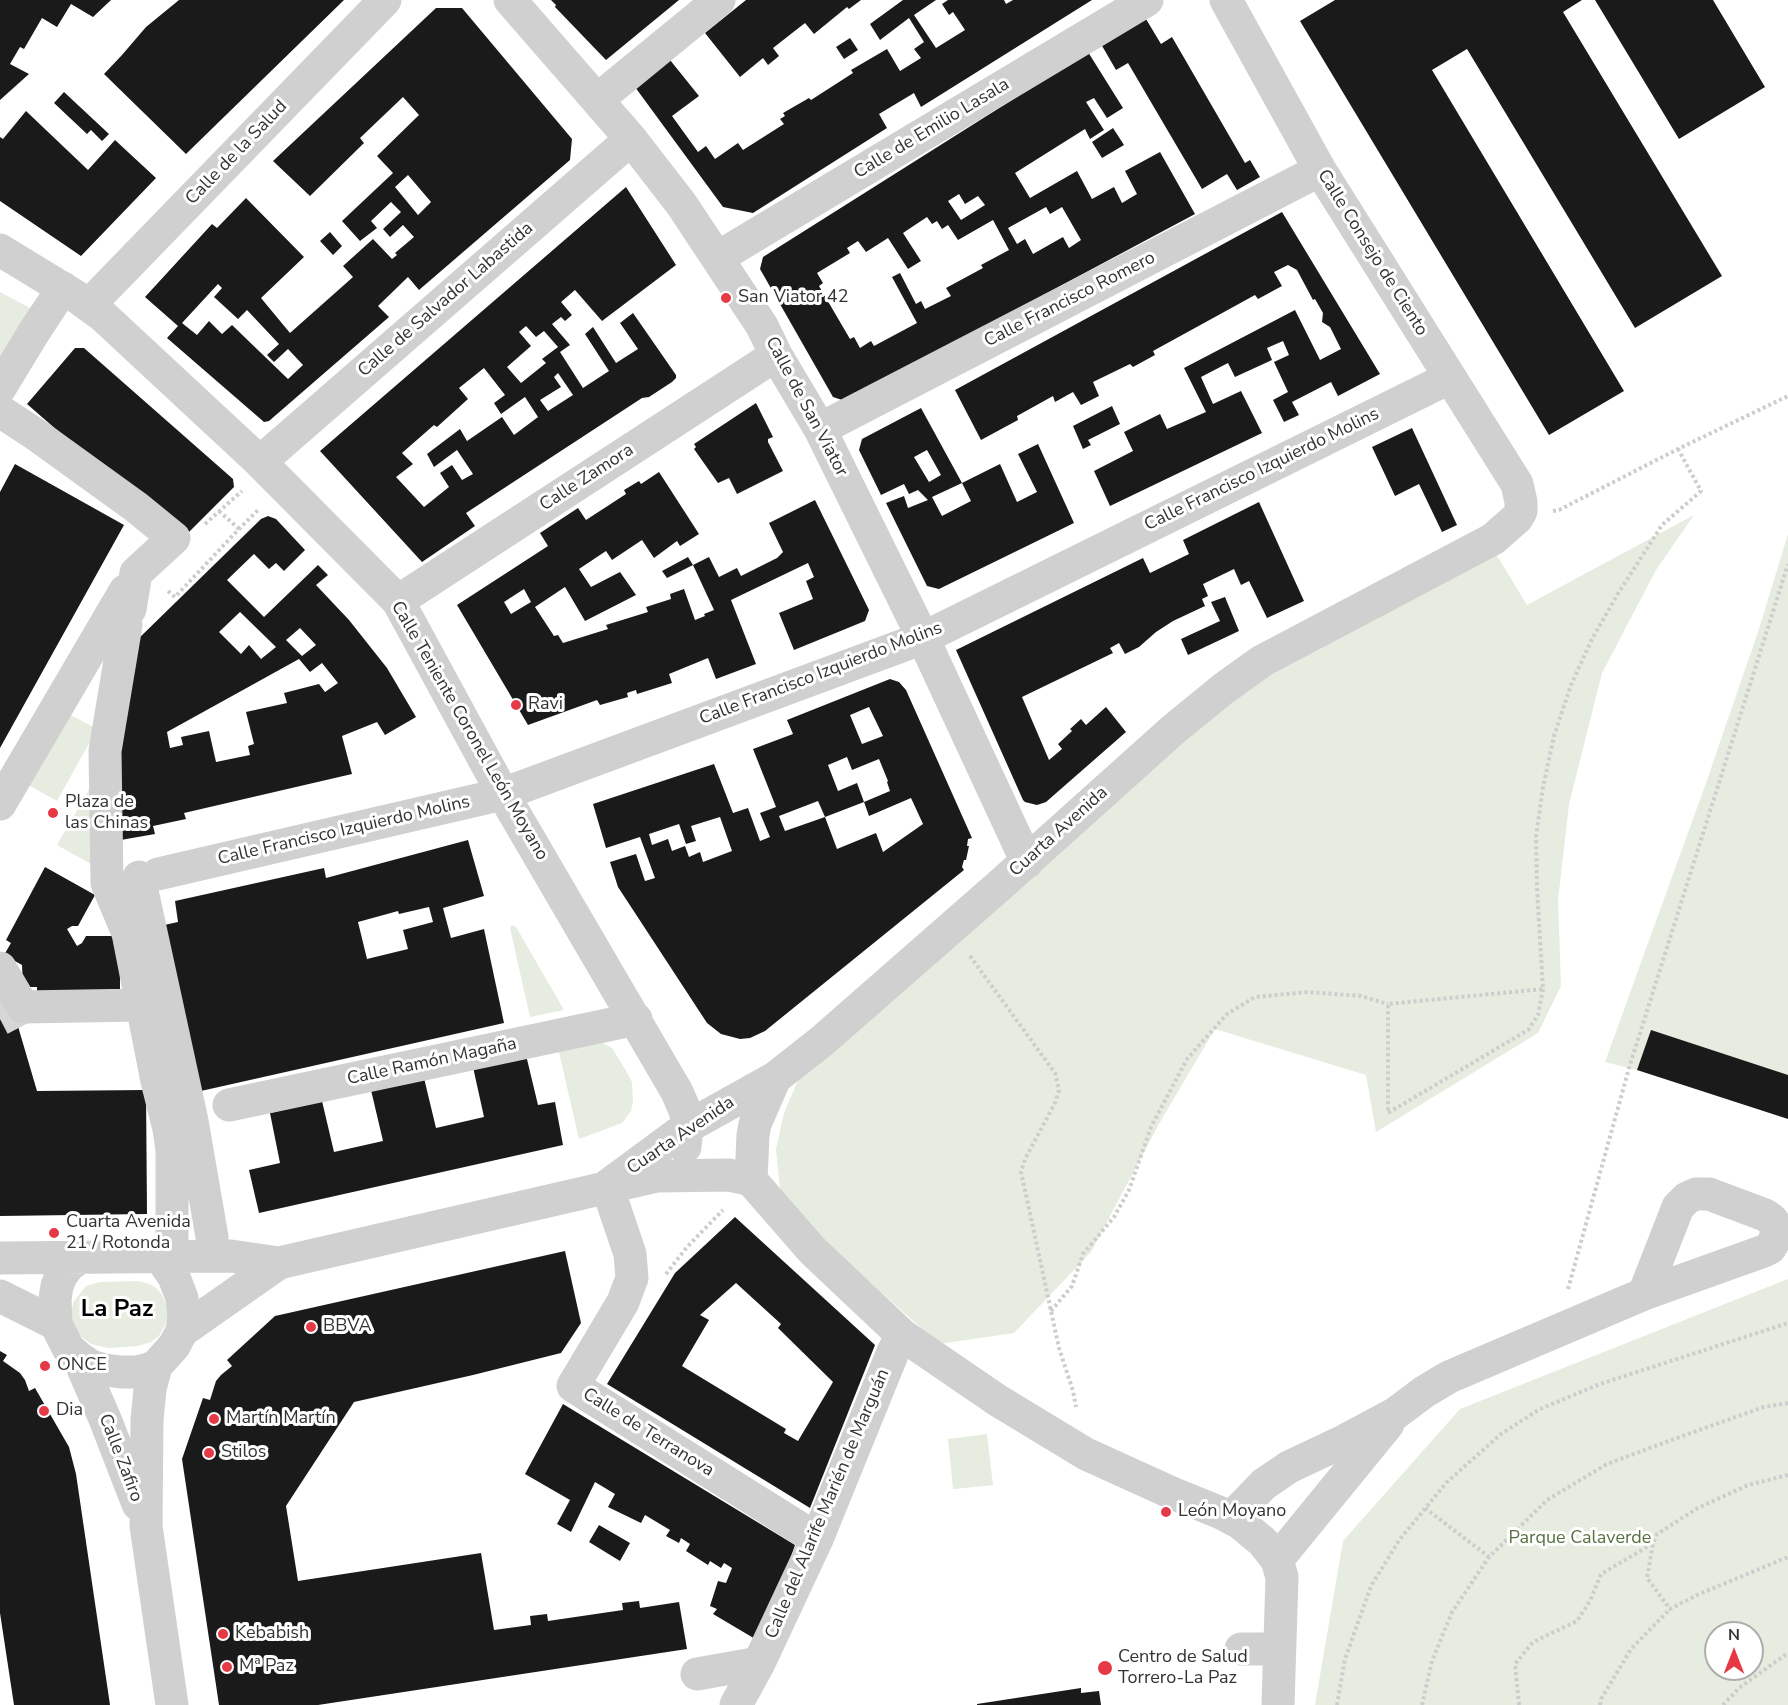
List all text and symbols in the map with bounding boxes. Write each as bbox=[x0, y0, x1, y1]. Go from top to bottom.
street label: Calle de Emilio Lasala bbox=[850, 74, 1014, 184]
street label: Calle de la Salud bbox=[182, 96, 292, 210]
street label: Calle Consejo de Ciento bbox=[1312, 166, 1432, 340]
street label: Calle de Salvador Labastida bbox=[354, 218, 538, 382]
street label: Calle Francisco Romero bbox=[981, 247, 1159, 353]
place label: San Viator 42 bbox=[738, 287, 848, 309]
marker: San Viator 42 bbox=[719, 291, 733, 305]
street label: Calle de San Viator bbox=[760, 333, 852, 481]
street label: Calle Francisco Izquierdo Molins bbox=[1141, 404, 1383, 536]
street label: Calle Zamora bbox=[536, 440, 638, 516]
street label: Calle Teniente Coronel León Moyano bbox=[386, 598, 552, 864]
street label: Calle Francisco Izquierdo Molins bbox=[697, 618, 945, 730]
place label: Ravi bbox=[528, 694, 563, 716]
marker: Ravi bbox=[509, 698, 523, 712]
street label: Cuarta Avenida bbox=[1005, 782, 1113, 882]
street label: Calle Francisco Izquierdo Molins bbox=[216, 791, 472, 871]
place label: Plaza de las Chinas bbox=[65, 792, 148, 834]
marker: Plaza de las Chinas bbox=[46, 806, 60, 820]
street label: Calle Ramón Magaña bbox=[345, 1033, 519, 1091]
street label: Cuarta Avenida bbox=[623, 1092, 739, 1180]
place label: Cuarta Avenida 21 / Rotonda bbox=[66, 1212, 191, 1254]
marker: Cuarta Avenida 21 / Rotonda bbox=[47, 1226, 61, 1240]
district label: La Paz bbox=[81, 1296, 153, 1324]
place label: BBVA bbox=[323, 1316, 372, 1338]
marker: BBVA bbox=[304, 1320, 318, 1334]
place label: ONCE bbox=[57, 1355, 107, 1377]
marker: ONCE bbox=[38, 1359, 52, 1373]
street label: Calle del Alarife Marién de Marguán bbox=[761, 1366, 895, 1642]
street label: Calle de Terranova bbox=[578, 1384, 718, 1482]
place label: Dia bbox=[56, 1400, 83, 1422]
marker: Dia bbox=[37, 1404, 51, 1418]
place label: Martín Martín bbox=[226, 1408, 336, 1430]
street label: Calle Zafiro bbox=[93, 1411, 147, 1505]
marker: Martín Martín bbox=[207, 1412, 221, 1426]
place label: Stilos bbox=[221, 1442, 266, 1464]
marker: Stilos bbox=[202, 1446, 216, 1460]
place label: León Moyano bbox=[1178, 1501, 1286, 1523]
marker: León Moyano bbox=[1159, 1505, 1173, 1519]
park label: Parque Calaverde bbox=[1509, 1528, 1651, 1550]
north arrow bbox=[1704, 1621, 1764, 1681]
place label: Kebabish bbox=[235, 1623, 309, 1645]
text: N bbox=[1728, 1624, 1740, 1646]
marker: Kebabish bbox=[216, 1627, 230, 1641]
place label: Centro de Salud Torrero-La Paz bbox=[1118, 1647, 1248, 1690]
place label: Mª Paz bbox=[239, 1656, 294, 1678]
marker: Centro de Salud Torrero-La Paz bbox=[1096, 1659, 1114, 1677]
marker: Mª Paz bbox=[220, 1660, 234, 1674]

